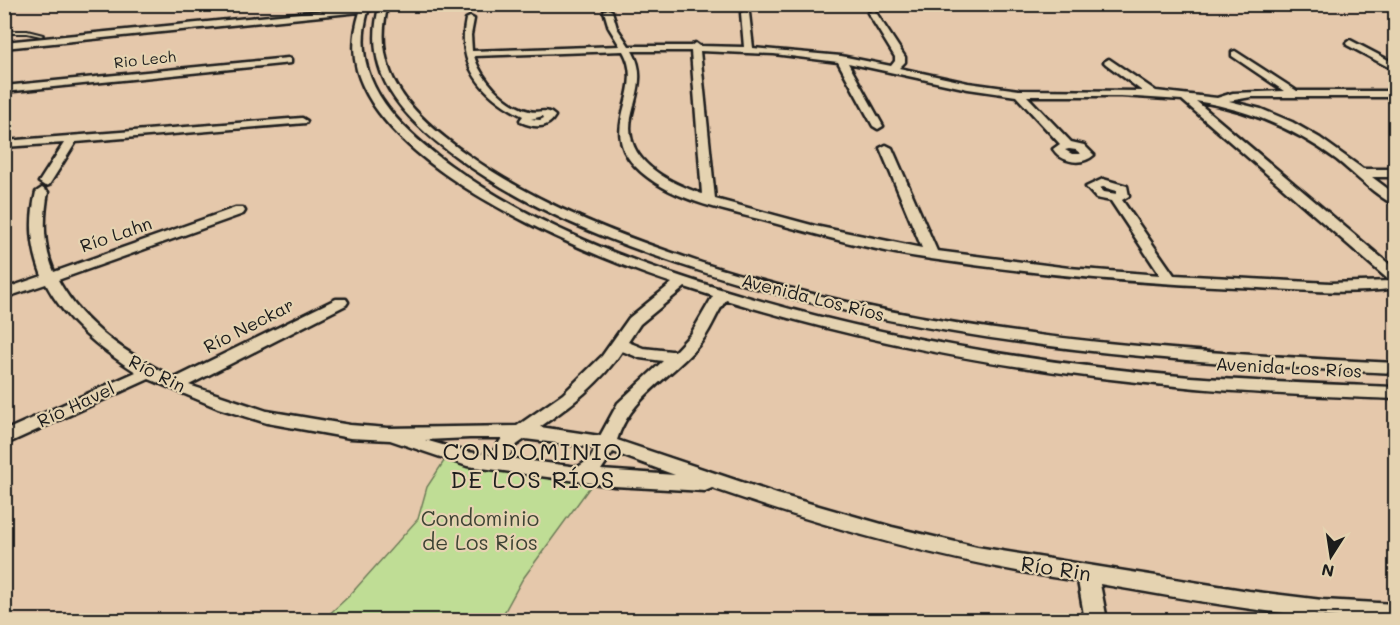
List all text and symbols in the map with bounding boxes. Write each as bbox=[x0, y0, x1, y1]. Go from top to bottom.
street label: Rio Lech bbox=[113, 46, 177, 72]
street label: Río Lahn bbox=[77, 211, 155, 258]
street label: Avenida Los Ríos bbox=[739, 268, 887, 326]
street label: Río Neckar bbox=[199, 292, 298, 358]
street label: Río Rin bbox=[125, 349, 190, 398]
street label: Avenida Los Ríos bbox=[1215, 351, 1363, 383]
street label: Río Havel bbox=[33, 376, 118, 432]
district label: CONDOMINIO DE LOS RÍOS bbox=[442, 435, 624, 494]
park label: Condominio de Los Ríos bbox=[421, 504, 539, 555]
north arrow bbox=[1301, 526, 1361, 586]
street label: Río Rin bbox=[1019, 549, 1093, 586]
text: N bbox=[1320, 560, 1336, 583]

